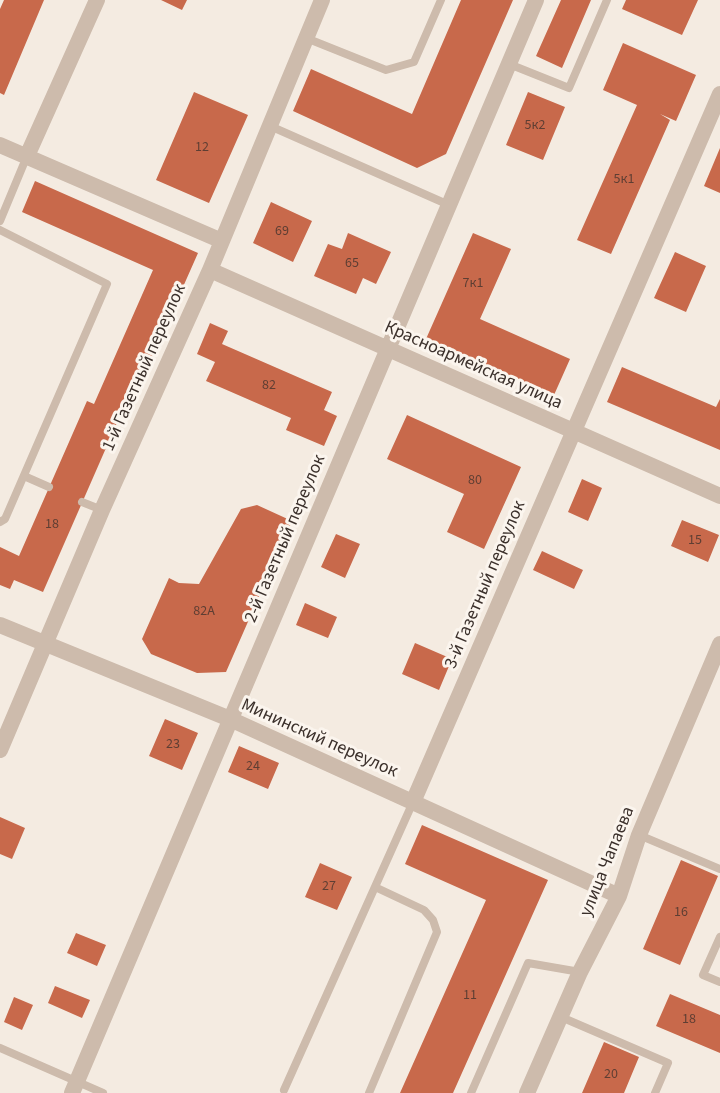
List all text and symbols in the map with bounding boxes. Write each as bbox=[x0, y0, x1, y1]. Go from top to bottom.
house number: 5к2 bbox=[525, 118, 545, 134]
house number: 12 bbox=[195, 140, 209, 156]
house number: 5к1 bbox=[614, 172, 634, 188]
house number: 69 bbox=[275, 224, 289, 240]
house number: 65 bbox=[345, 256, 359, 272]
house number: 7к1 bbox=[463, 276, 483, 292]
street label: 1-й Газетный переулок bbox=[98, 281, 192, 455]
street label: Красноармейская улица bbox=[381, 317, 565, 415]
house number: 82 bbox=[262, 378, 276, 394]
street label: 2-й Газетный переулок bbox=[241, 452, 331, 626]
house number: 80 bbox=[468, 473, 482, 489]
street label: 3-й Газетный переулок bbox=[441, 498, 531, 672]
house number: 18 bbox=[45, 517, 59, 533]
house number: 15 bbox=[688, 533, 702, 549]
house number: 82А bbox=[193, 604, 215, 620]
street label: Мининский переулок bbox=[237, 695, 401, 783]
house number: 23 bbox=[166, 737, 180, 753]
house number: 24 bbox=[246, 759, 260, 775]
street label: улица Чапаева bbox=[576, 804, 640, 920]
house number: 27 bbox=[322, 879, 336, 895]
house number: 16 bbox=[674, 905, 688, 921]
house number: 11 bbox=[463, 988, 477, 1004]
house number: 18 bbox=[682, 1012, 696, 1028]
house number: 20 bbox=[604, 1067, 618, 1083]

